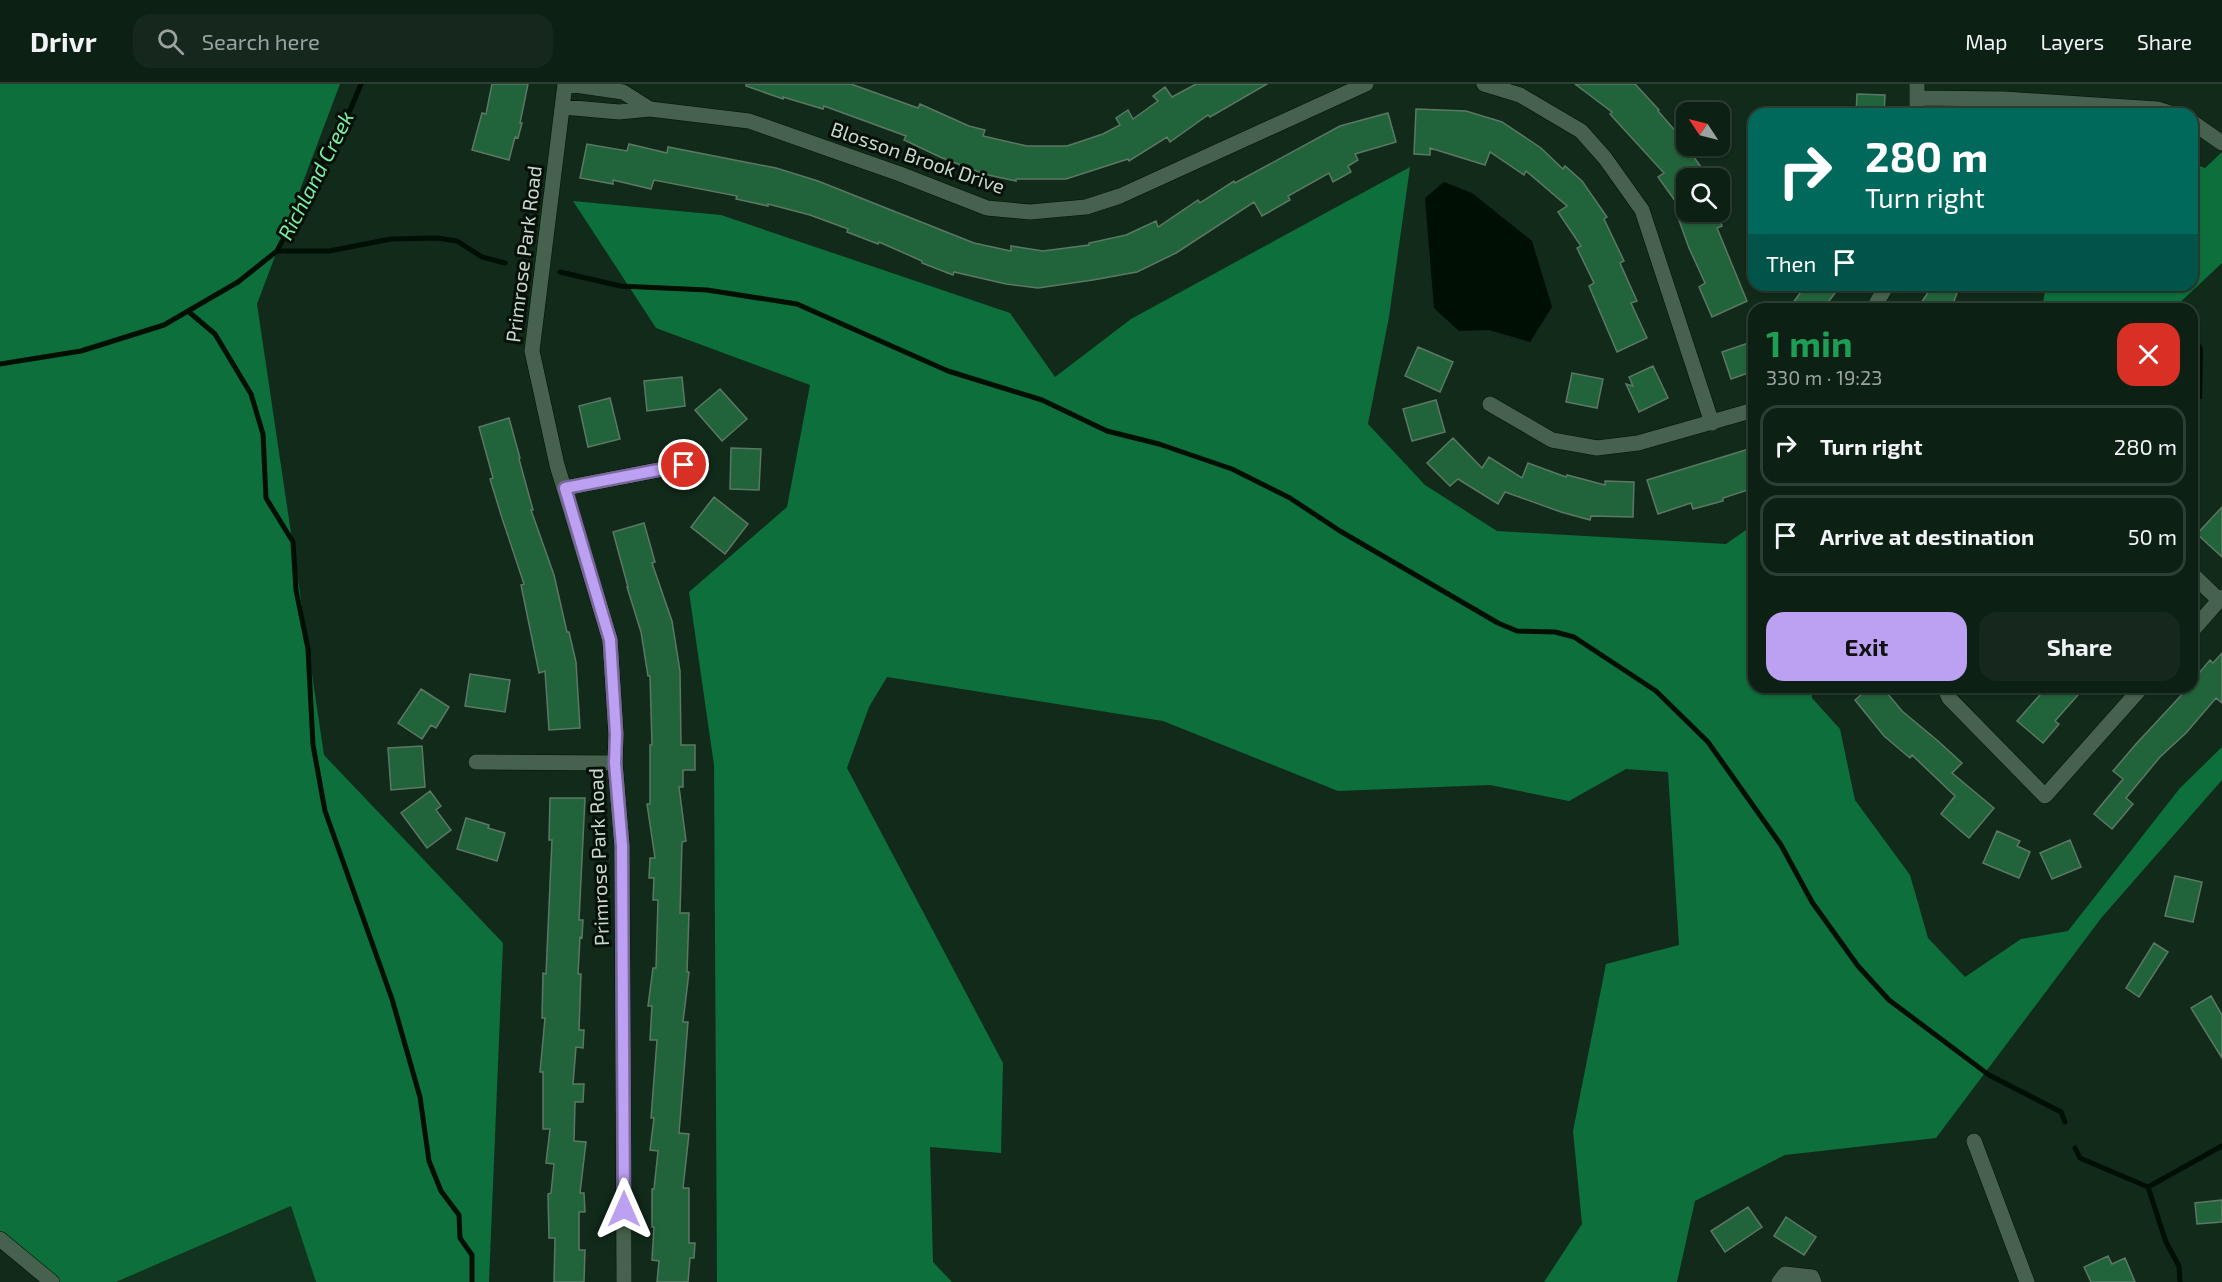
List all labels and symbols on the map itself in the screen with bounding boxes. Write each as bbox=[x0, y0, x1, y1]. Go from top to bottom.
north arrow bbox=[1676, 102, 1730, 156]
water label: Richland Creek bbox=[272, 106, 358, 243]
street label: Blosson Brook Drive bbox=[828, 116, 1008, 198]
street label: Primrose Park Road bbox=[500, 164, 546, 344]
pin bbox=[658, 439, 709, 490]
street label: Primrose Park Road bbox=[583, 768, 613, 946]
position arrow bbox=[592, 1177, 656, 1241]

